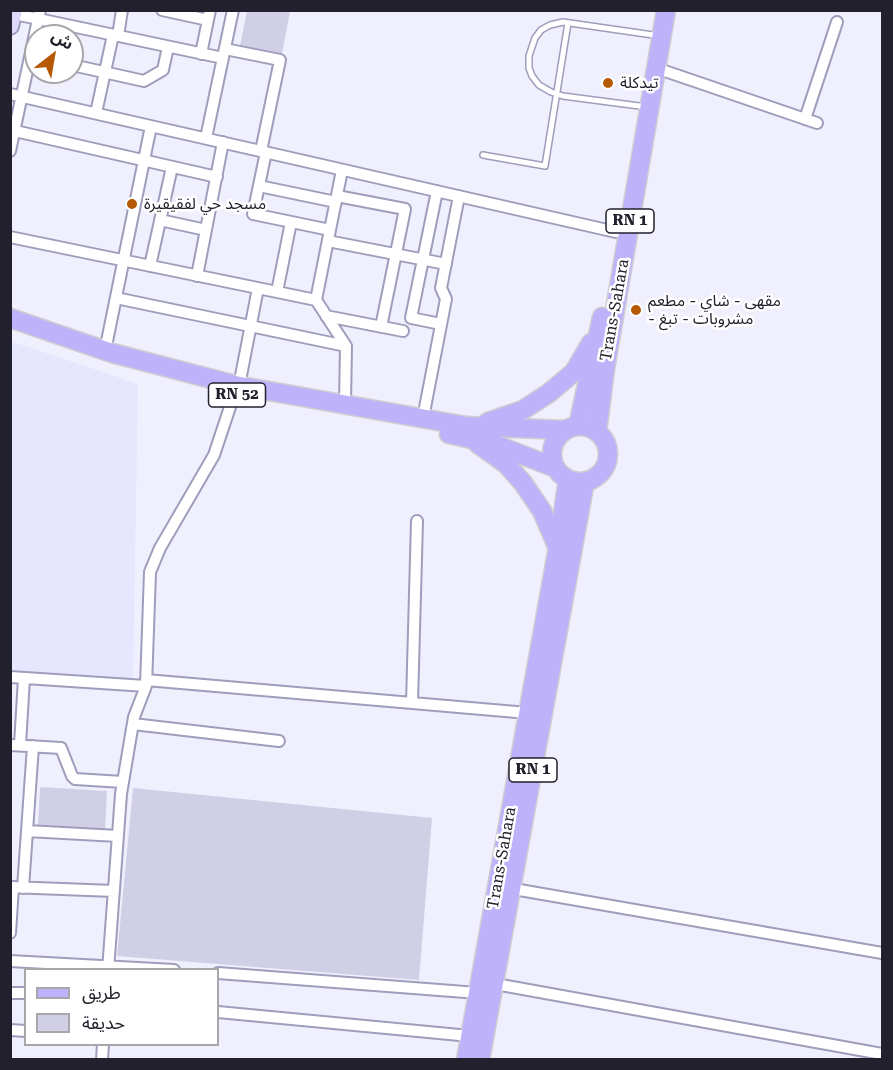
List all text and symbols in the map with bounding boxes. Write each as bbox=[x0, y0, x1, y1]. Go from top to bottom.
north arrow bbox=[24, 24, 84, 84]
text: ش bbox=[48, 26, 77, 54]
place label: تيدكلة bbox=[620, 73, 658, 93]
marker: تيدكلة bbox=[601, 76, 615, 90]
place label: مسجد حي لفقيقيرة bbox=[144, 194, 266, 214]
marker: مسجد حي لفقيقيرة bbox=[125, 197, 139, 211]
road number: RN 1 bbox=[606, 209, 654, 233]
street label: Trans-Sahara bbox=[597, 257, 633, 363]
place label: مقهى - شاي - مطعم - مشروبات - تبغ bbox=[648, 291, 781, 329]
marker: مقهى - شاي - مطعم - مشروبات - تبغ bbox=[629, 303, 643, 317]
road number: RN 52 bbox=[208, 383, 266, 407]
road number: RN 1 bbox=[509, 758, 557, 782]
street label: Trans-Sahara bbox=[484, 805, 520, 911]
legend bbox=[24, 968, 219, 1046]
text: طريق bbox=[82, 982, 121, 1003]
text: حديقة bbox=[82, 1012, 125, 1033]

